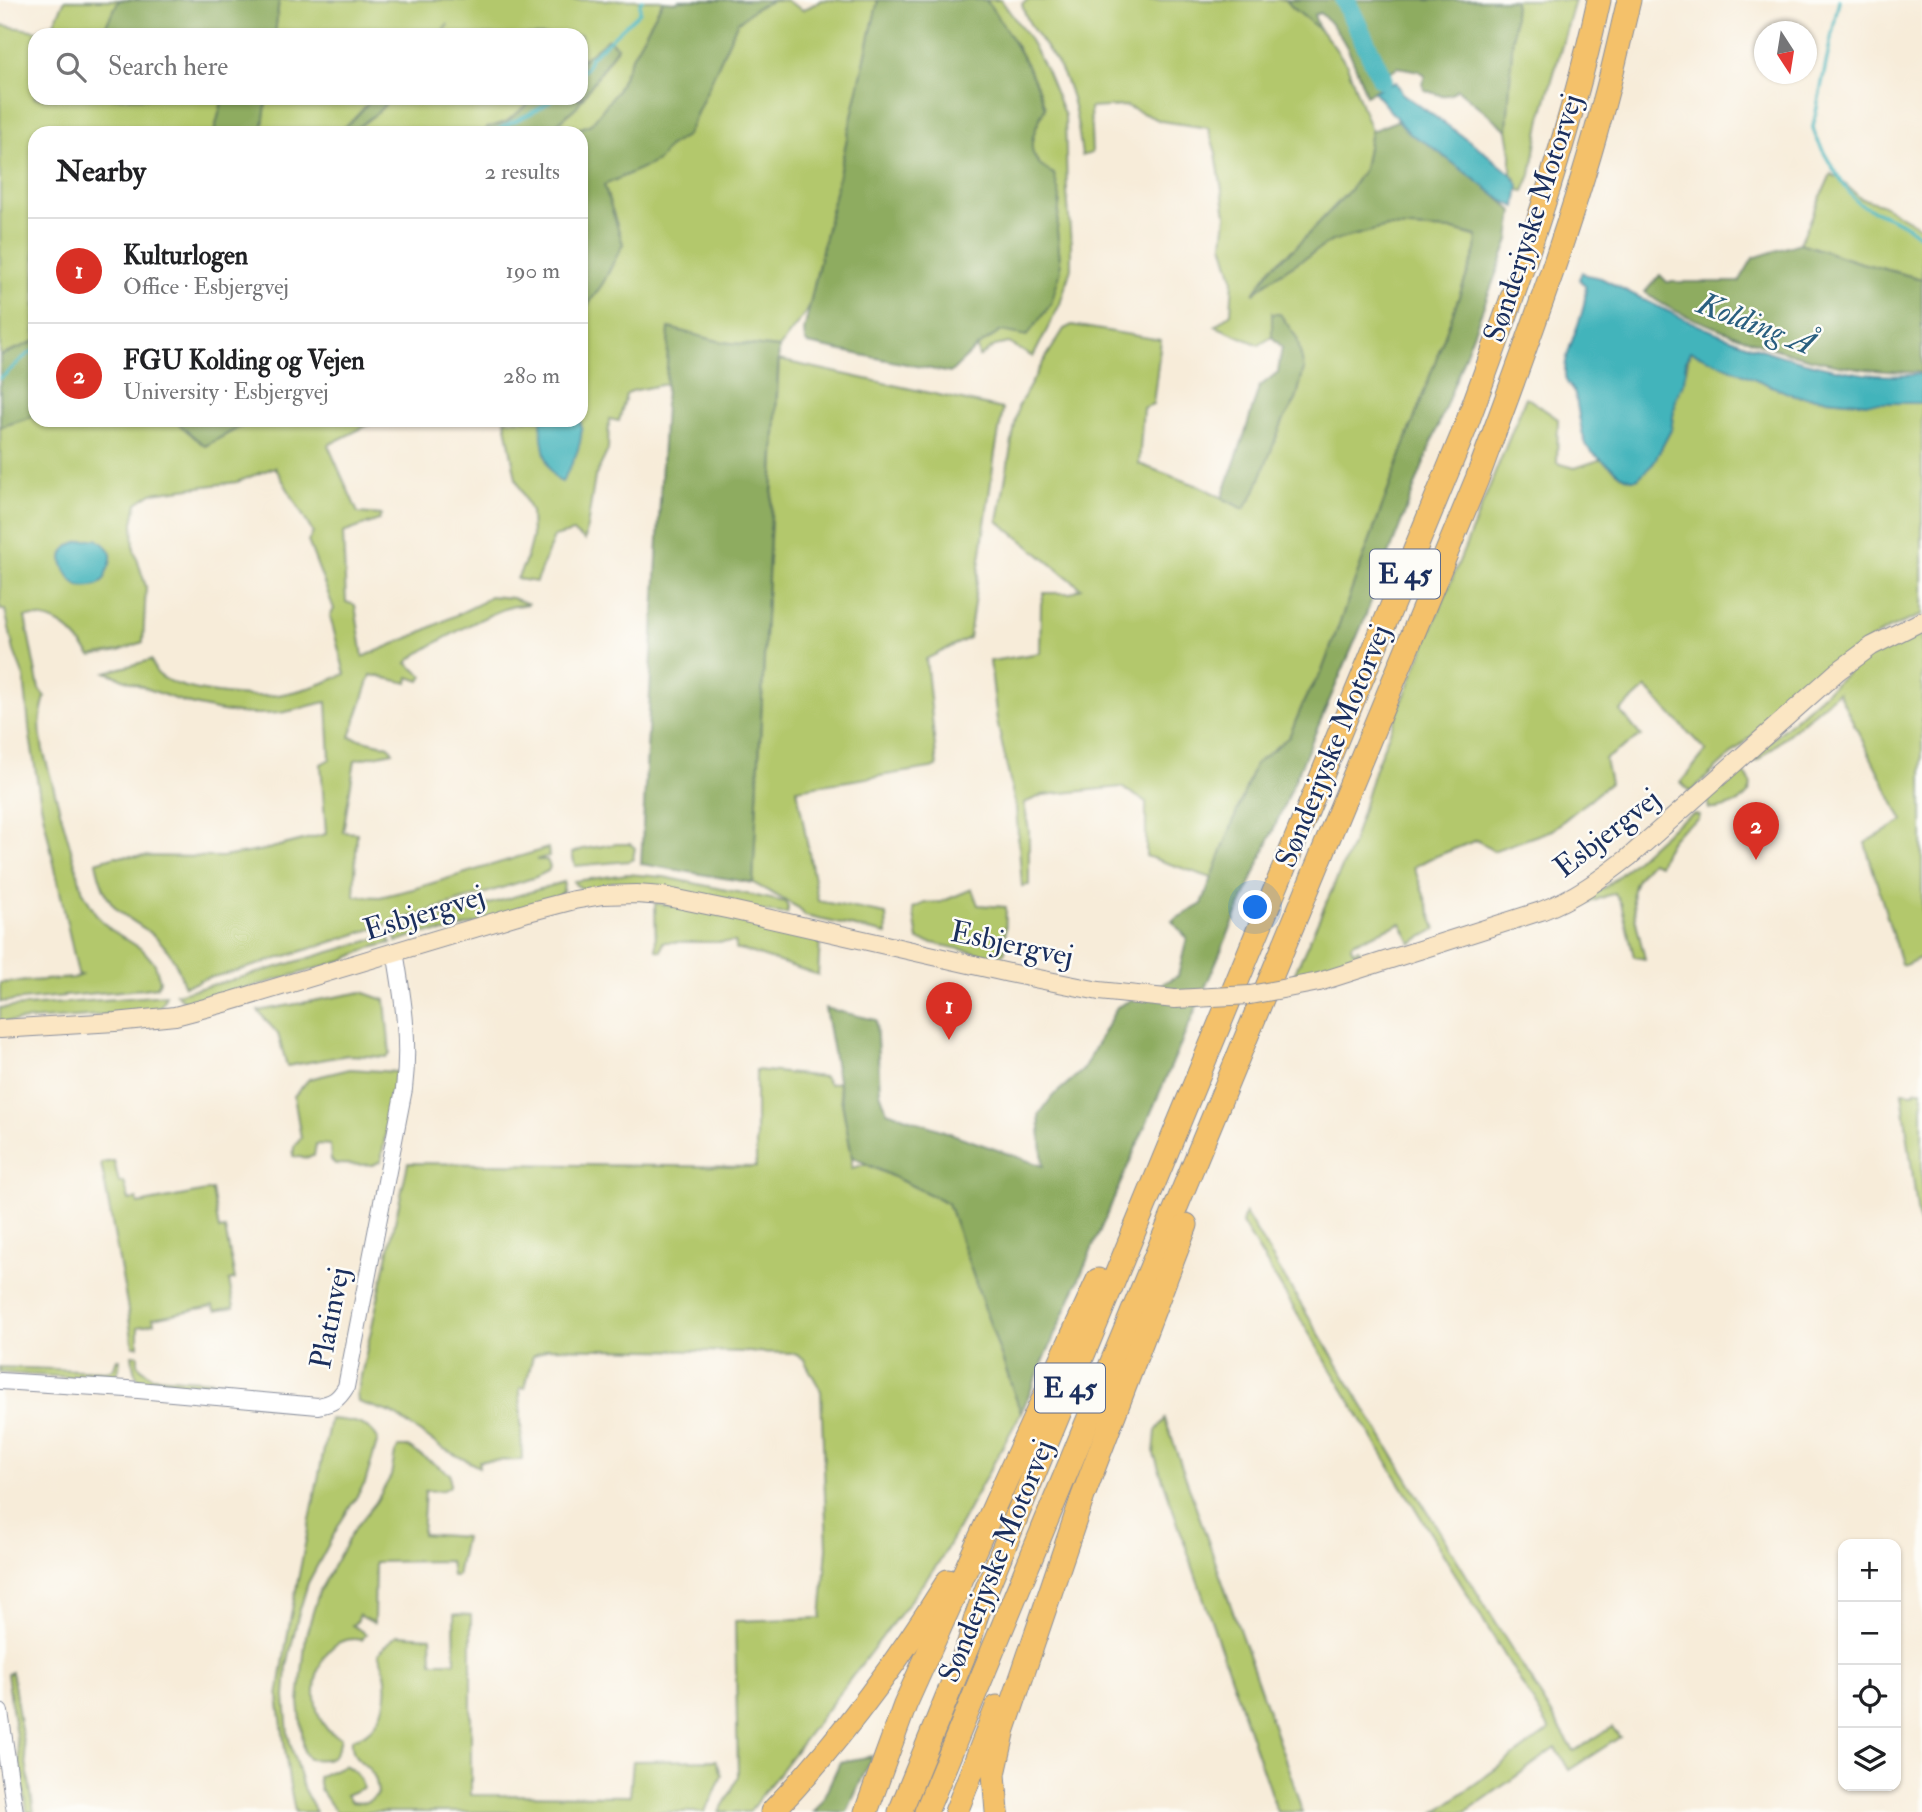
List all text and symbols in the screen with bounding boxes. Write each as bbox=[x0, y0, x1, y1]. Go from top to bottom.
north arrow bbox=[1754, 21, 1817, 84]
search box bbox=[28, 28, 588, 105]
icon: search bbox=[52, 48, 90, 86]
text: Search here bbox=[108, 51, 228, 83]
street label: Sønderjyske Motorvej bbox=[1475, 89, 1591, 347]
text: Nearby bbox=[56, 153, 146, 190]
text: 2 results bbox=[485, 157, 560, 186]
text: Kulturlogen bbox=[123, 240, 248, 272]
text: 1 bbox=[75, 256, 83, 285]
text: 190 m bbox=[506, 256, 560, 285]
text: Office · Esbjergvej bbox=[123, 272, 289, 301]
water label: Kolding Å bbox=[1690, 283, 1822, 365]
text: FGU Kolding og Vejen bbox=[123, 345, 365, 377]
text: 2 bbox=[73, 361, 85, 390]
text: 280 m bbox=[503, 361, 560, 390]
text: University · Esbjergvej bbox=[123, 377, 329, 406]
road number: E 45 bbox=[1370, 550, 1440, 598]
street label: Sønderjyske Motorvej bbox=[1267, 619, 1399, 873]
street label: Esbjergvej bbox=[1547, 780, 1667, 886]
pin: 2 bbox=[1733, 802, 1779, 860]
street label: Esbjergvej bbox=[359, 877, 489, 949]
your location bbox=[1238, 890, 1272, 924]
street label: Esbjergvej bbox=[947, 913, 1077, 975]
pin: 1 bbox=[926, 982, 972, 1040]
street label: Platinvej bbox=[302, 1264, 358, 1372]
road number: E 45 bbox=[1035, 1364, 1105, 1412]
street label: Sønderjyske Motorvej bbox=[930, 1434, 1062, 1688]
map controls bbox=[1838, 1539, 1901, 1791]
button: + bbox=[1838, 1539, 1901, 1602]
button: − bbox=[1838, 1602, 1901, 1665]
button: locate bbox=[1838, 1665, 1901, 1728]
button: layers bbox=[1838, 1728, 1901, 1791]

